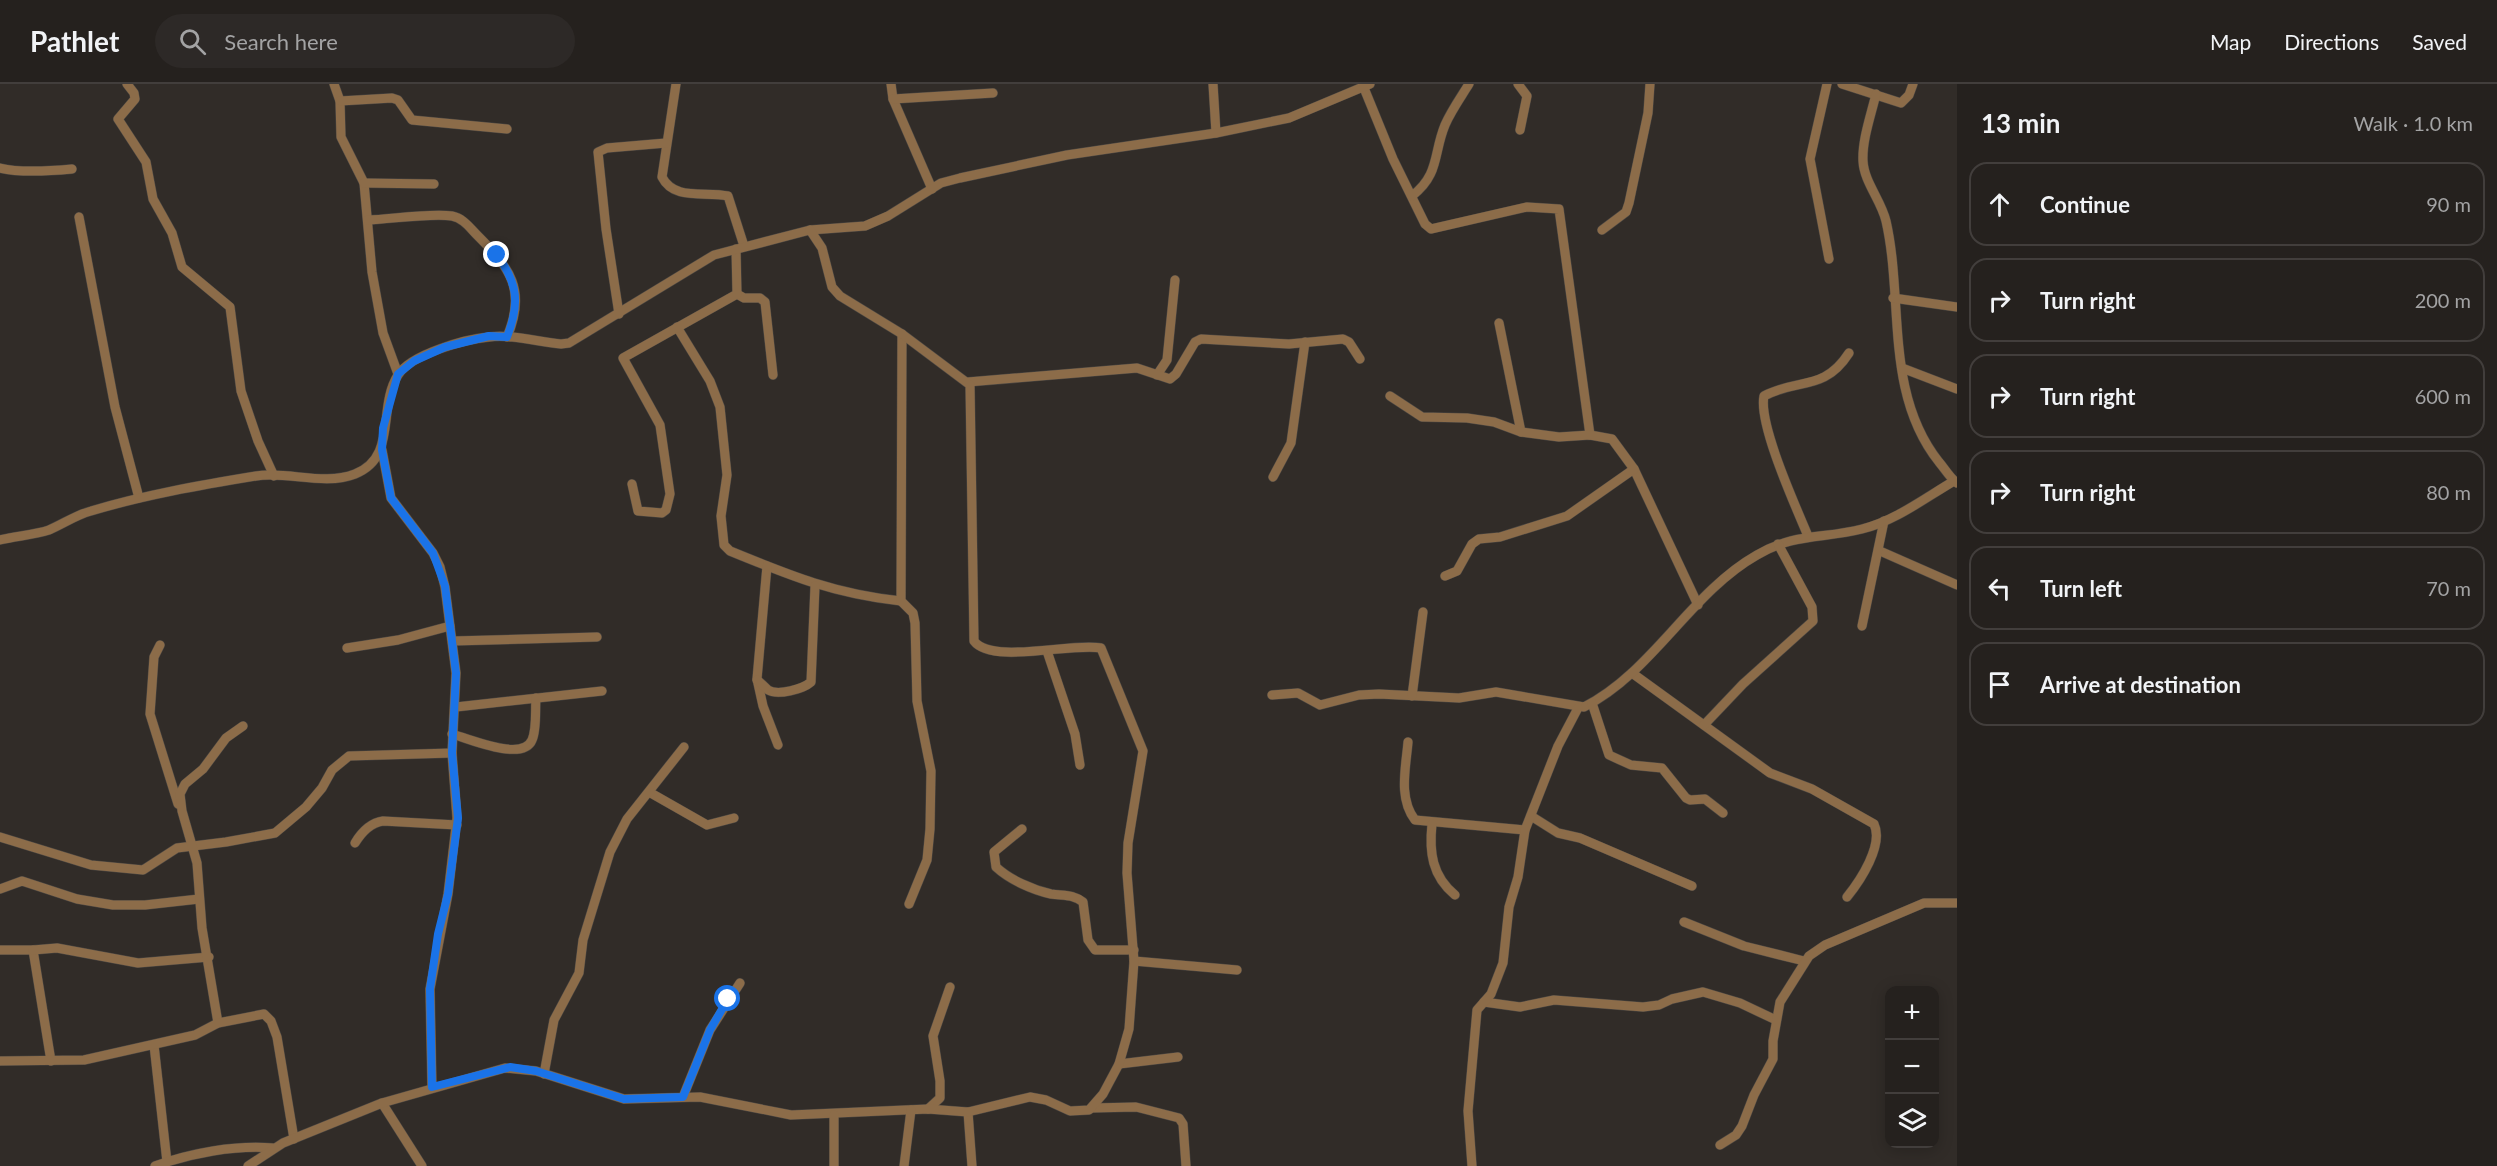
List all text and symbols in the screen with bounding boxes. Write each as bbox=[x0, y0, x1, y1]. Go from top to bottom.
search box bbox=[155, 14, 575, 68]
text: Pathlet bbox=[30, 24, 119, 58]
icon: search bbox=[176, 25, 209, 58]
text: Search here bbox=[224, 28, 338, 55]
text: Map bbox=[2210, 29, 2251, 54]
text: Directions bbox=[2284, 29, 2379, 54]
text: Saved bbox=[2412, 29, 2467, 54]
text: 13 min bbox=[1981, 107, 2061, 139]
text: Walk · 1.0 km bbox=[2354, 111, 2473, 135]
icon: ahead bbox=[1983, 188, 2016, 221]
text: Continue bbox=[2040, 191, 2130, 218]
text: 90 m bbox=[2426, 192, 2471, 216]
route end bbox=[483, 241, 509, 267]
icon: right bbox=[1983, 284, 2016, 317]
text: Turn right bbox=[2040, 287, 2135, 314]
text: 200 m bbox=[2415, 288, 2471, 312]
icon: right bbox=[1983, 380, 2016, 413]
text: Turn right bbox=[2040, 383, 2135, 410]
text: 600 m bbox=[2415, 384, 2471, 408]
icon: right bbox=[1983, 476, 2016, 509]
text: Turn right bbox=[2040, 479, 2135, 506]
text: 80 m bbox=[2426, 480, 2471, 504]
icon: left bbox=[1983, 572, 2016, 605]
text: Turn left bbox=[2040, 575, 2122, 602]
text: 70 m bbox=[2426, 576, 2471, 600]
icon: arrive bbox=[1983, 668, 2016, 701]
text: Arrive at destination bbox=[2040, 671, 2241, 698]
route start bbox=[714, 985, 740, 1011]
map controls bbox=[1885, 986, 1939, 1148]
button: + bbox=[1885, 986, 1939, 1040]
button: − bbox=[1885, 1040, 1939, 1094]
button: layers bbox=[1885, 1094, 1939, 1148]

